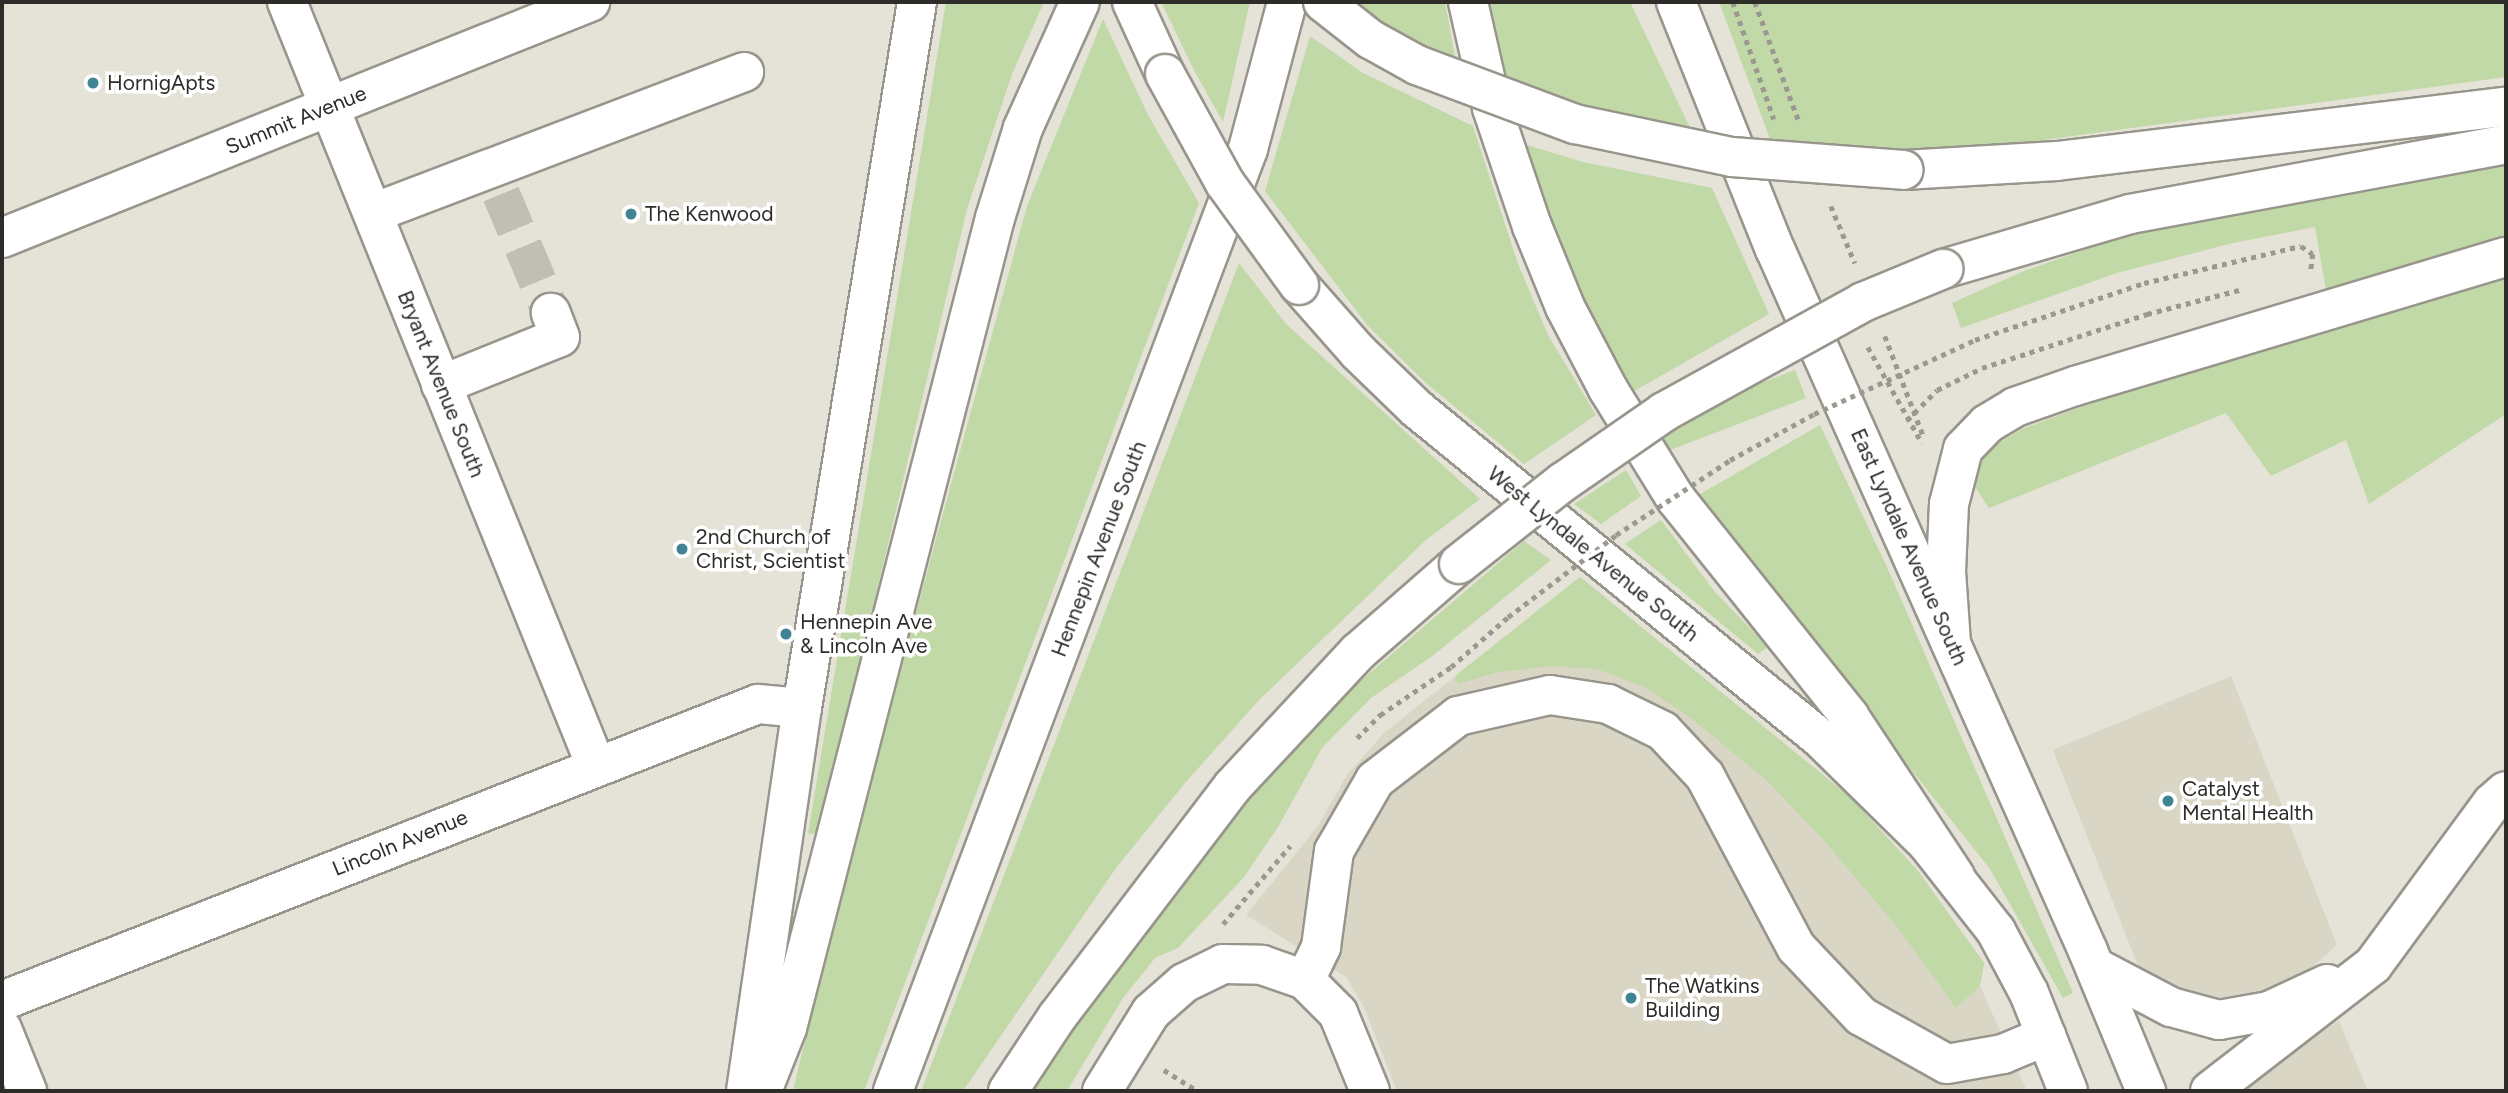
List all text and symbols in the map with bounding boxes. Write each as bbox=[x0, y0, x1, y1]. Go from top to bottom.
place label: HornigApts bbox=[107, 70, 215, 96]
marker: HornigApts bbox=[85, 75, 101, 91]
street label: Summit Avenue bbox=[222, 80, 370, 160]
place label: The Kenwood bbox=[645, 201, 774, 227]
marker: The Kenwood bbox=[623, 206, 639, 222]
street label: Bryant Avenue South bbox=[392, 287, 490, 481]
street label: East Lyndale Avenue South bbox=[1845, 425, 1973, 669]
street label: Hennepin Avenue South bbox=[1046, 438, 1152, 660]
street label: West Lyndale Avenue South bbox=[1482, 461, 1704, 647]
place label: 2nd Church of Christ, Scientist bbox=[696, 524, 845, 574]
marker: 2nd Church of Christ, Scientist bbox=[674, 541, 690, 557]
place label: Hennepin Ave & Lincoln Ave bbox=[800, 609, 932, 659]
marker: Hennepin Ave & Lincoln Ave bbox=[778, 626, 794, 642]
place label: Catalyst Mental Health bbox=[2182, 776, 2314, 826]
marker: Catalyst Mental Health bbox=[2160, 793, 2176, 809]
street label: Lincoln Avenue bbox=[329, 804, 471, 882]
place label: The Watkins Building bbox=[1645, 973, 1759, 1023]
marker: The Watkins Building bbox=[1623, 990, 1639, 1006]

